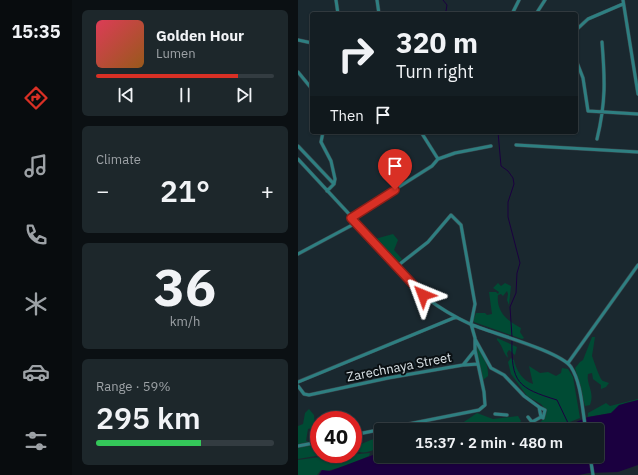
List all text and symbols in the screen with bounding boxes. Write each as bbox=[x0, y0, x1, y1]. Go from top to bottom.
text: 15:35 bbox=[11, 20, 61, 43]
text: 320 m bbox=[396, 24, 478, 61]
text: Golden Hour bbox=[156, 26, 244, 45]
icon: right bbox=[330, 28, 382, 80]
text: Lumen bbox=[156, 45, 196, 62]
text: Turn right bbox=[396, 60, 474, 83]
icon: directions bbox=[22, 84, 50, 112]
icon: previous bbox=[115, 84, 137, 106]
icon: pause bbox=[174, 84, 196, 106]
icon: next bbox=[233, 84, 255, 106]
icon: arrive bbox=[372, 104, 394, 126]
text: Then bbox=[330, 106, 364, 125]
pin bbox=[378, 149, 412, 190]
text: Climate bbox=[96, 151, 141, 168]
icon: music bbox=[22, 152, 50, 180]
icon: arrive bbox=[384, 155, 406, 177]
text: 21° bbox=[160, 171, 210, 210]
text: − bbox=[96, 176, 109, 205]
text: + bbox=[261, 176, 274, 205]
icon: phone bbox=[22, 221, 50, 249]
text: 36 bbox=[154, 253, 216, 320]
position arrow bbox=[402, 274, 444, 316]
icon: climate bbox=[22, 290, 50, 318]
text: km/h bbox=[170, 313, 200, 330]
street label: Zarechnaya Street bbox=[345, 348, 453, 386]
icon: car bbox=[22, 358, 50, 386]
text: Range · 59% bbox=[96, 378, 170, 395]
text: 295 km bbox=[96, 398, 201, 437]
speed limit sign: 40 bbox=[310, 411, 362, 463]
icon: filters bbox=[22, 427, 50, 455]
text: 15:37 · 2 min · 480 m bbox=[415, 433, 563, 452]

